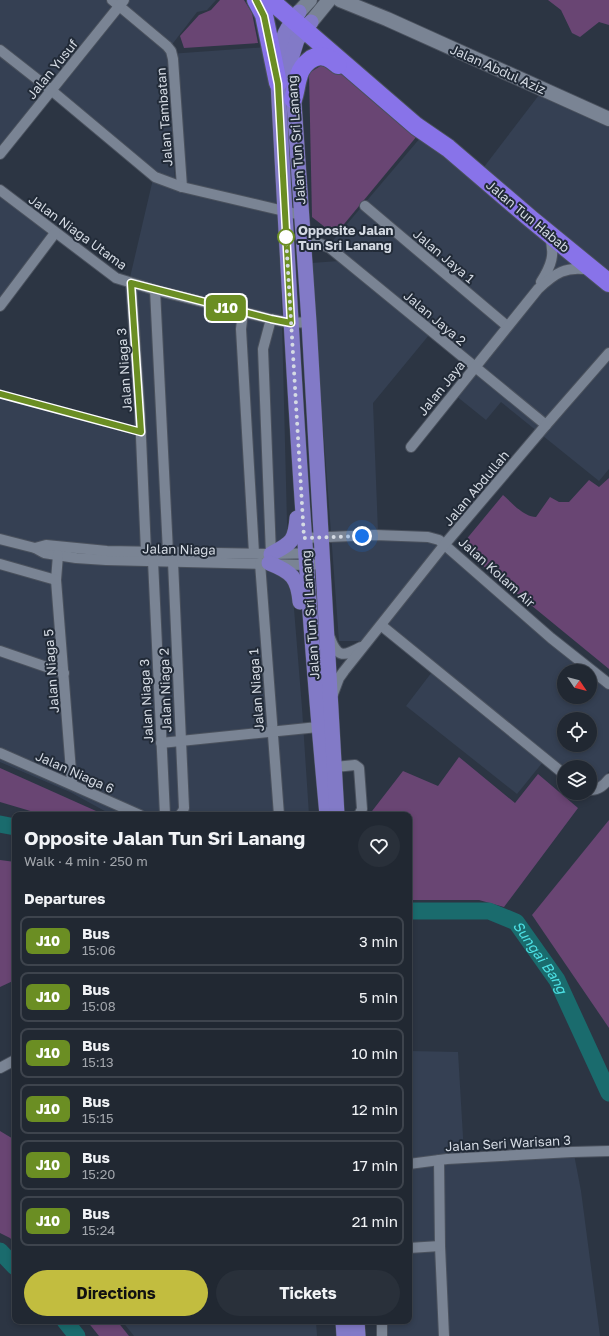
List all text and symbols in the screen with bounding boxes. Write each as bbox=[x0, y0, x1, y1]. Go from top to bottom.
street label: Jalan Yusuf bbox=[23, 36, 81, 102]
street label: Jalan Abdul Aziz bbox=[448, 41, 549, 97]
street label: Jalan Tambatan bbox=[153, 67, 175, 167]
street label: Jalan Tun Sri Lanang bbox=[283, 75, 309, 205]
street label: Jalan Tun Habab bbox=[483, 176, 573, 256]
street label: Jalan Niaga Utama bbox=[26, 191, 130, 273]
place label: Opposite Jalan Tun Sri Lanang bbox=[298, 222, 394, 253]
street label: Jalan Jaya 1 bbox=[410, 226, 478, 286]
marker: Opposite Jalan Tun Sri Lanang bbox=[277, 228, 295, 246]
street label: Jalan Jaya 2 bbox=[401, 287, 469, 349]
line badge: J10 bbox=[203, 295, 249, 321]
text: J10 bbox=[214, 299, 238, 316]
street label: Jalan Niaga 3 bbox=[113, 327, 135, 413]
street label: Jalan Jaya bbox=[414, 357, 468, 419]
street label: Jalan Abdullah bbox=[440, 447, 512, 529]
your location bbox=[352, 526, 372, 546]
street label: Jalan Kolam Air bbox=[455, 533, 539, 611]
street label: Jalan Niaga bbox=[142, 540, 216, 558]
street label: Jalan Tun Sri Lanang bbox=[297, 550, 323, 680]
street label: Jalan Niaga 5 bbox=[40, 628, 62, 714]
street label: Jalan Niaga 2 bbox=[156, 648, 174, 732]
street label: Jalan Niaga 1 bbox=[245, 648, 267, 732]
street label: Jalan Niaga 3 bbox=[136, 659, 156, 743]
north arrow bbox=[557, 664, 597, 704]
map controls bbox=[557, 664, 597, 800]
button: locate bbox=[557, 712, 597, 752]
street label: Jalan Niaga 6 bbox=[33, 748, 117, 797]
button: layers bbox=[557, 760, 597, 800]
button: heart bbox=[358, 825, 400, 867]
text: Opposite Jalan Tun Sri Lanang bbox=[24, 826, 305, 849]
text: Walk · 4 min · 250 m bbox=[24, 853, 148, 869]
text: Departures bbox=[24, 889, 105, 907]
water label: Sungai Bang bbox=[510, 917, 572, 997]
text: Bus bbox=[82, 924, 110, 942]
text: J10 bbox=[36, 932, 60, 949]
text: 3 min bbox=[359, 932, 398, 950]
text: 15:06 bbox=[82, 942, 116, 958]
text: Bus bbox=[82, 980, 110, 998]
text: J10 bbox=[36, 988, 60, 1005]
text: 5 min bbox=[359, 988, 398, 1006]
text: 15:08 bbox=[82, 998, 116, 1014]
text: Bus bbox=[82, 1036, 110, 1054]
text: J10 bbox=[36, 1044, 60, 1061]
text: 10 min bbox=[351, 1044, 398, 1062]
text: 15:13 bbox=[82, 1054, 114, 1070]
text: Bus bbox=[82, 1092, 110, 1110]
text: J10 bbox=[36, 1100, 60, 1117]
text: 12 min bbox=[352, 1100, 398, 1118]
text: 15:15 bbox=[82, 1110, 114, 1126]
street label: Jalan Seri Warisan 3 bbox=[445, 1132, 571, 1154]
text: Bus bbox=[82, 1148, 110, 1166]
text: J10 bbox=[36, 1156, 60, 1173]
text: 17 min bbox=[353, 1156, 398, 1174]
text: 15:20 bbox=[82, 1166, 115, 1182]
text: Bus bbox=[82, 1204, 110, 1222]
text: J10 bbox=[36, 1212, 60, 1229]
text: 21 min bbox=[352, 1212, 398, 1230]
text: 15:24 bbox=[82, 1222, 115, 1238]
button: Directions bbox=[24, 1270, 208, 1316]
button: Tickets bbox=[216, 1270, 400, 1316]

